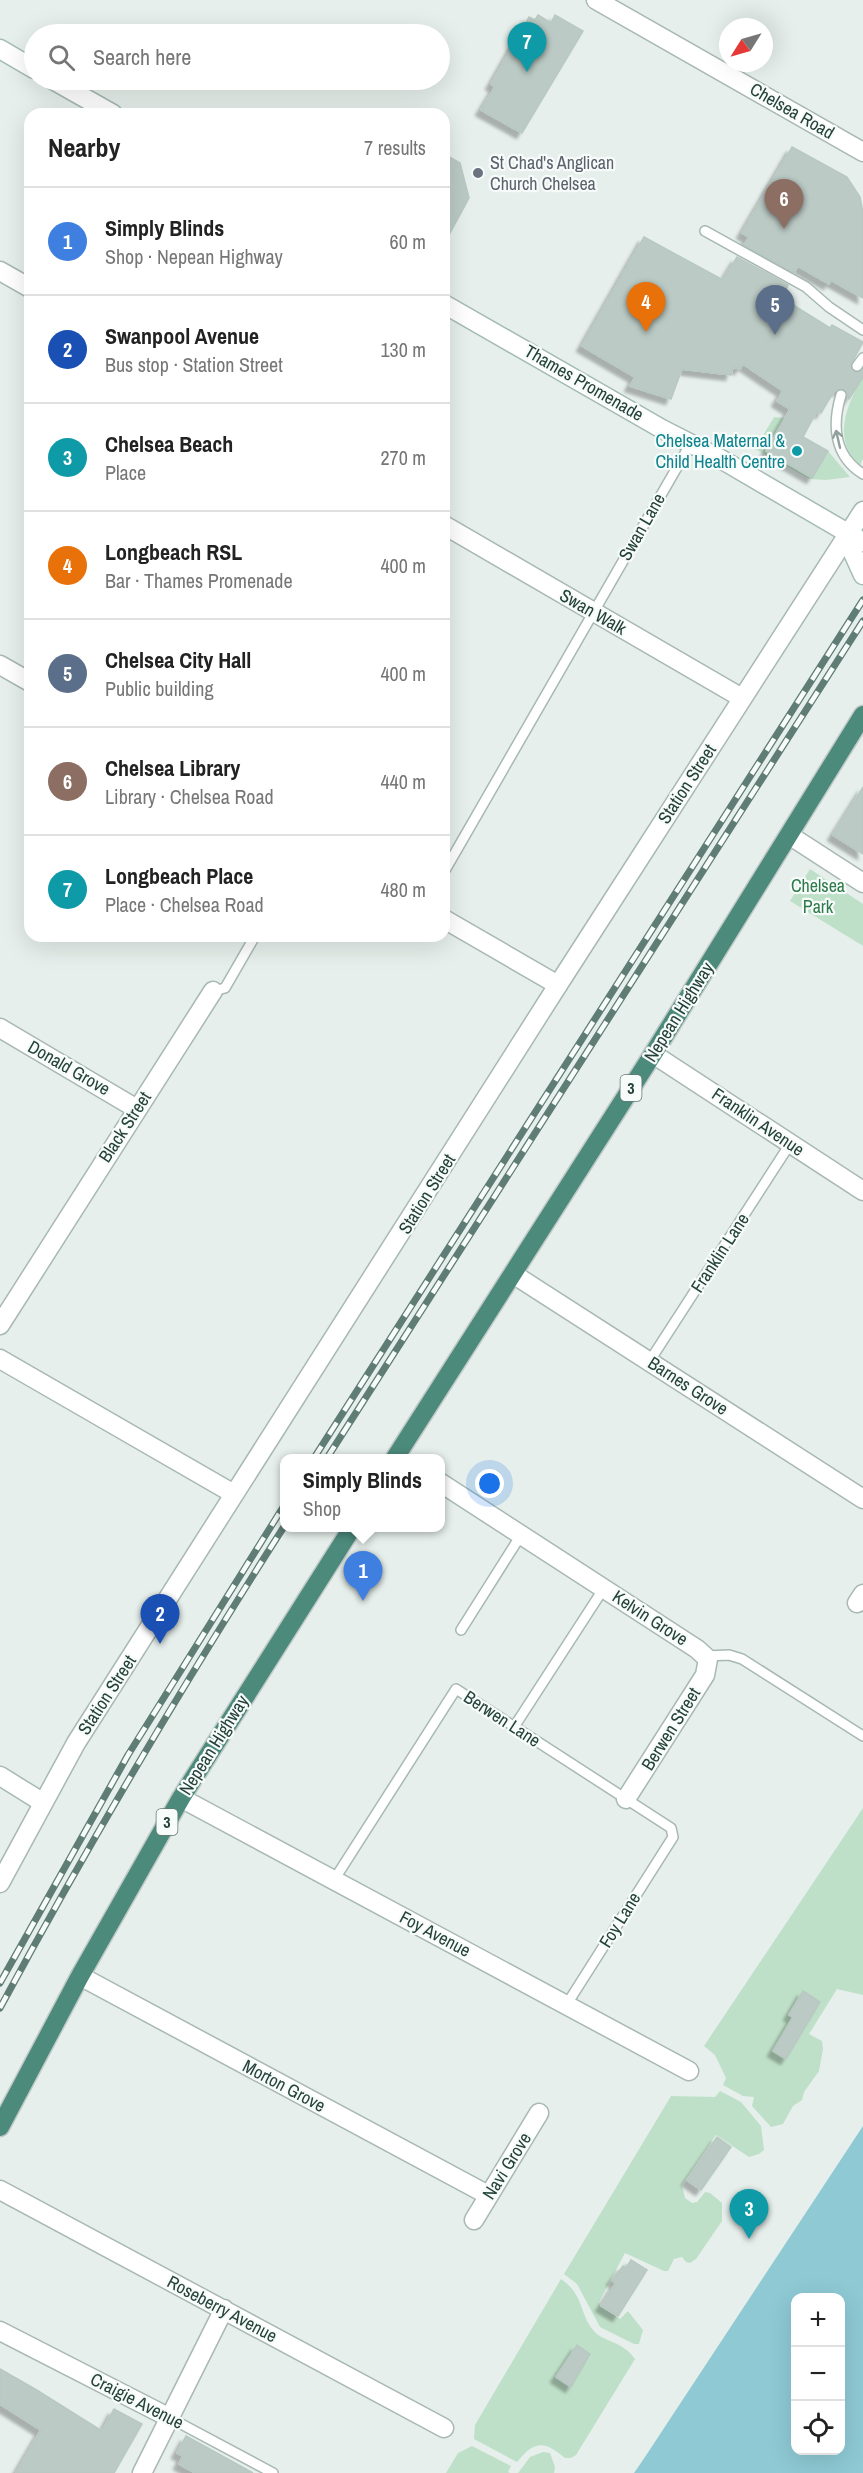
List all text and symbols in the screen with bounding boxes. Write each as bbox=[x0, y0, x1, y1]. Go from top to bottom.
north arrow bbox=[719, 18, 773, 72]
pin: 7 bbox=[508, 22, 546, 72]
search box bbox=[24, 24, 450, 90]
icon: search bbox=[45, 41, 78, 74]
text: Search here bbox=[93, 42, 191, 72]
street label: Chelsea Road bbox=[745, 76, 839, 145]
text: Nearby bbox=[48, 130, 120, 165]
text: 7 results bbox=[364, 134, 426, 161]
place label: St Chad's Anglican Church Chelsea bbox=[490, 150, 614, 196]
marker: St Chad's Anglican Church Chelsea bbox=[471, 166, 485, 180]
pin: 6 bbox=[764, 180, 804, 229]
text: Simply Blinds bbox=[105, 213, 224, 243]
text: 1 bbox=[63, 228, 72, 255]
text: 60 m bbox=[390, 228, 426, 255]
text: Shop · Nepean Highway bbox=[105, 243, 283, 270]
pin: 4 bbox=[626, 282, 666, 332]
pin: 5 bbox=[756, 286, 794, 335]
text: Swanpool Avenue bbox=[105, 321, 259, 351]
text: 2 bbox=[63, 336, 72, 363]
text: 130 m bbox=[380, 336, 426, 363]
street label: Thames Promenade bbox=[520, 338, 648, 427]
text: Bus stop · Station Street bbox=[105, 351, 283, 378]
place label: Chelsea Maternal & Child Health Centre bbox=[655, 428, 785, 474]
text: Chelsea Beach bbox=[105, 429, 233, 459]
one-way arrow bbox=[832, 430, 843, 449]
text: 3 bbox=[63, 444, 72, 471]
text: 270 m bbox=[380, 444, 426, 471]
marker: Chelsea Maternal & Child Health Centre bbox=[790, 444, 804, 458]
text: Place bbox=[105, 459, 146, 486]
street label: Swan Lane bbox=[612, 489, 671, 565]
text: Longbeach RSL bbox=[105, 537, 242, 567]
text: 4 bbox=[63, 552, 72, 579]
text: 400 m bbox=[380, 552, 426, 579]
text: Bar · Thames Promenade bbox=[105, 567, 293, 594]
street label: Swan Walk bbox=[555, 582, 632, 641]
text: Chelsea City Hall bbox=[105, 645, 251, 675]
text: 5 bbox=[63, 660, 72, 687]
text: 400 m bbox=[380, 660, 426, 687]
text: Public building bbox=[105, 675, 214, 702]
street label: Station Street bbox=[652, 739, 722, 828]
text: Chelsea Library bbox=[105, 753, 240, 783]
text: 6 bbox=[63, 768, 72, 795]
text: 440 m bbox=[380, 768, 426, 795]
text: Library · Chelsea Road bbox=[105, 783, 274, 810]
text: Longbeach Place bbox=[105, 861, 253, 891]
park label: Chelsea Park bbox=[791, 873, 845, 919]
text: 7 bbox=[63, 876, 72, 903]
text: 480 m bbox=[380, 876, 426, 903]
text: Place · Chelsea Road bbox=[105, 891, 264, 918]
street label: Nepean Highway bbox=[638, 957, 719, 1066]
street label: Donald Grove bbox=[24, 1034, 115, 1101]
road number: 3 bbox=[620, 1075, 642, 1101]
street label: Franklin Avenue bbox=[707, 1081, 809, 1162]
street label: Black Street bbox=[92, 1087, 157, 1167]
street label: Station Street bbox=[392, 1149, 461, 1239]
street label: Franklin Lane bbox=[685, 1208, 755, 1297]
street label: Barnes Grove bbox=[643, 1350, 733, 1421]
popup bbox=[280, 1454, 445, 1532]
text: Simply Blinds bbox=[303, 1465, 422, 1495]
your location bbox=[475, 1469, 504, 1498]
text: Shop bbox=[303, 1495, 341, 1522]
pin: 1 bbox=[344, 1552, 382, 1601]
street label: Kelvin Grove bbox=[608, 1584, 693, 1651]
pin: 2 bbox=[140, 1594, 180, 1644]
street label: Station Street bbox=[72, 1650, 142, 1739]
street label: Berwen Street bbox=[635, 1682, 706, 1775]
street label: Berwen Lane bbox=[459, 1684, 546, 1753]
street label: Nepean Highway bbox=[173, 1690, 254, 1799]
road number: 3 bbox=[156, 1809, 178, 1835]
street label: Foy Lane bbox=[593, 1887, 646, 1952]
street label: Foy Avenue bbox=[395, 1904, 475, 1963]
street label: Morton Grove bbox=[239, 2053, 330, 2118]
street label: Navi Grove bbox=[476, 2127, 537, 2204]
pin: 3 bbox=[730, 2190, 768, 2239]
street label: Roseberry Avenue bbox=[163, 2269, 282, 2348]
map controls bbox=[791, 2293, 845, 2455]
button: + bbox=[791, 2293, 845, 2347]
button: − bbox=[791, 2347, 845, 2401]
street label: Craigie Avenue bbox=[86, 2366, 188, 2435]
button: locate bbox=[791, 2401, 845, 2455]

